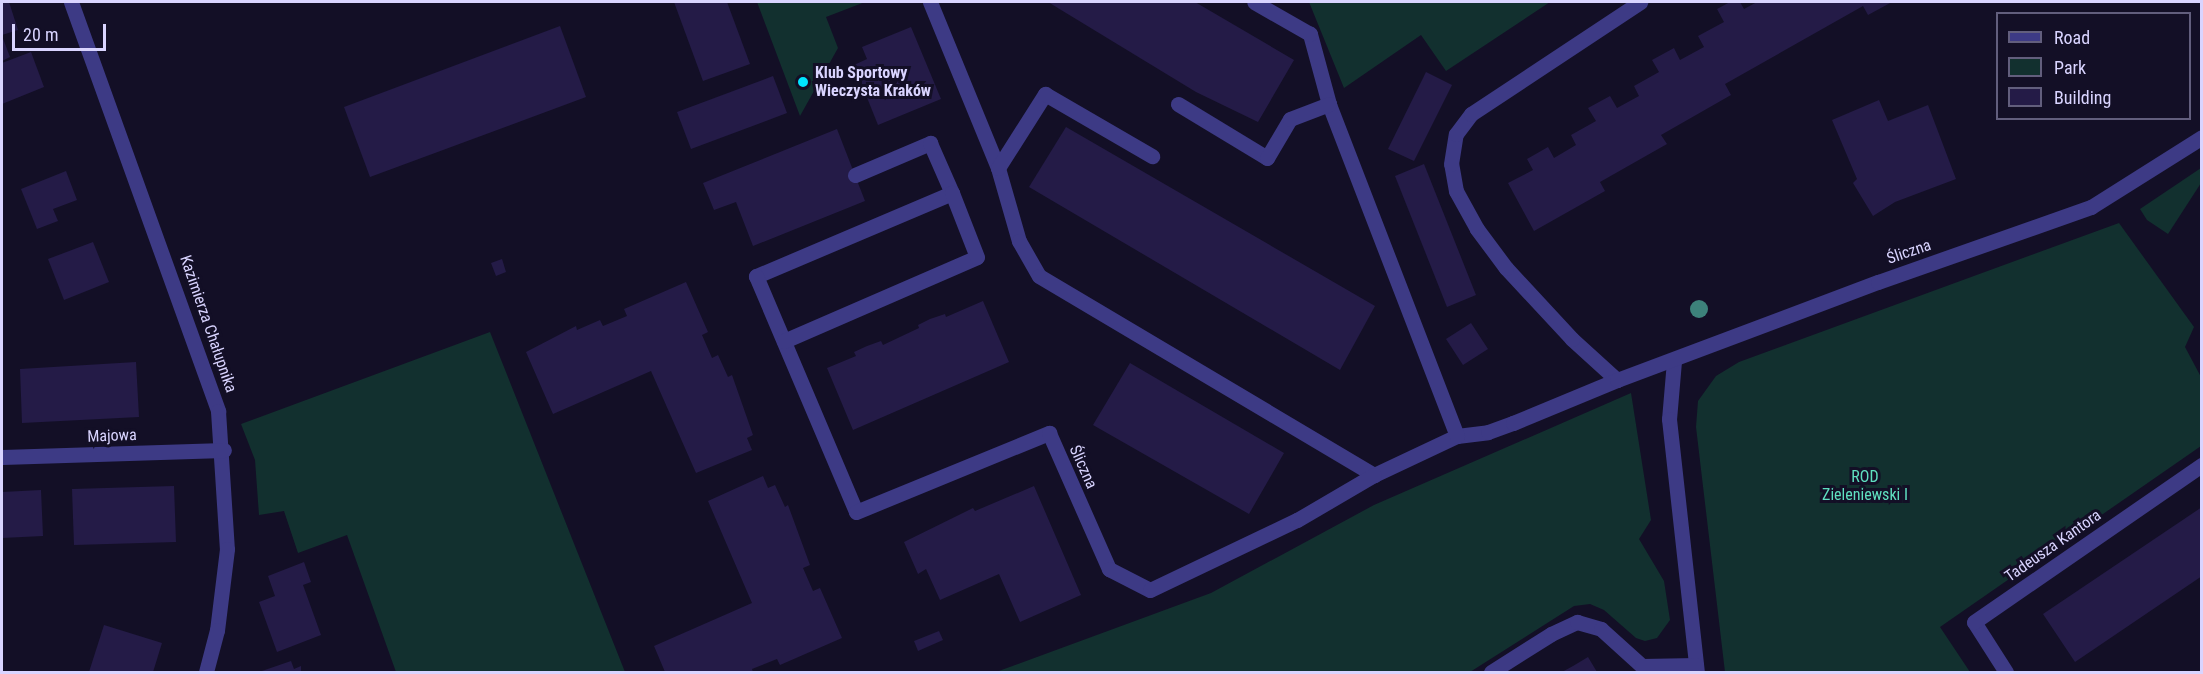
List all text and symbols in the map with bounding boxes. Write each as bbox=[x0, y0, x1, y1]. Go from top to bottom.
scale bar bbox=[15, 12, 110, 50]
legend bbox=[1996, 12, 2191, 120]
text: 20 m bbox=[23, 24, 58, 45]
text: Road bbox=[2054, 27, 2090, 48]
text: Park bbox=[2054, 57, 2086, 78]
place label: Klub Sportowy Wieczysta Kraków bbox=[815, 63, 931, 101]
marker: Klub Sportowy Wieczysta Kraków bbox=[796, 75, 810, 89]
text: Building bbox=[2054, 87, 2111, 108]
street label: Śliczna bbox=[1884, 236, 1934, 268]
street label: Kazimierza Chałupnika bbox=[175, 253, 241, 395]
street label: Majowa bbox=[87, 426, 137, 446]
street label: Śliczna bbox=[1065, 442, 1101, 492]
park label: ROD Zieleniewski I bbox=[1822, 467, 1908, 505]
street label: Tadeusza Kantora bbox=[2001, 506, 2105, 586]

